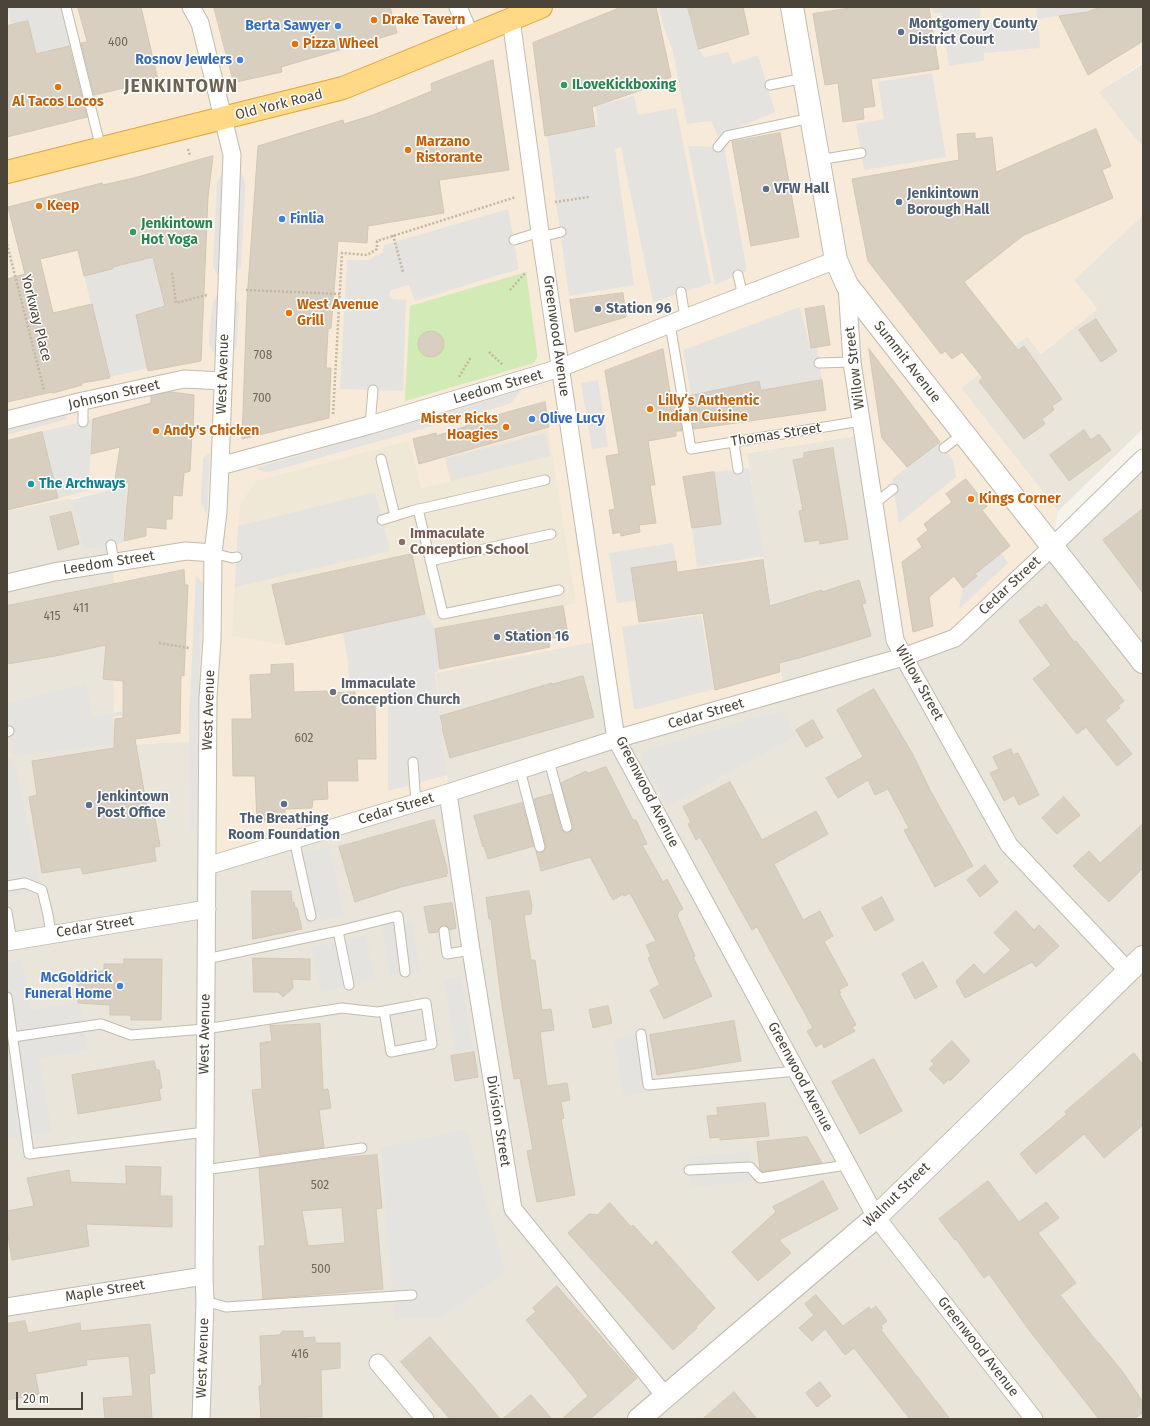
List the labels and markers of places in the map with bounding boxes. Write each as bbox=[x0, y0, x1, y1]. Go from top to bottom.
place label: Drake Tavern bbox=[382, 12, 465, 28]
marker: Drake Tavern bbox=[369, 15, 379, 25]
place label: Montgomery County District Court bbox=[909, 16, 1037, 48]
place label: Berta Sawyer bbox=[245, 18, 330, 34]
marker: Berta Sawyer bbox=[333, 21, 343, 31]
marker: Montgomery County District Court bbox=[896, 27, 906, 37]
place label: Pizza Wheel bbox=[303, 36, 379, 52]
marker: Pizza Wheel bbox=[290, 39, 300, 49]
place label: Rosnov Jewlers bbox=[135, 52, 232, 68]
marker: Rosnov Jewlers bbox=[235, 55, 245, 65]
place label: ILoveKickboxing bbox=[572, 77, 676, 93]
marker: ILoveKickboxing bbox=[559, 80, 569, 90]
marker: Al Tacos Locos bbox=[53, 82, 63, 92]
place label: Al Tacos Locos bbox=[12, 94, 104, 110]
place label: Marzano Ristorante bbox=[416, 134, 482, 166]
marker: Marzano Ristorante bbox=[403, 145, 413, 155]
place label: VFW Hall bbox=[774, 181, 829, 197]
marker: VFW Hall bbox=[761, 184, 771, 194]
place label: Jenkintown Borough Hall bbox=[907, 186, 989, 218]
marker: Jenkintown Borough Hall bbox=[894, 197, 904, 207]
place label: Keep bbox=[47, 198, 79, 214]
marker: Keep bbox=[34, 201, 44, 211]
place label: Finlia bbox=[290, 211, 324, 227]
marker: Finlia bbox=[277, 214, 287, 224]
place label: Jenkintown Hot Yoga bbox=[141, 216, 213, 248]
marker: Jenkintown Hot Yoga bbox=[128, 227, 138, 237]
place label: West Avenue Grill bbox=[297, 297, 379, 330]
place label: Station 96 bbox=[606, 301, 672, 317]
marker: Station 96 bbox=[593, 304, 603, 314]
marker: West Avenue Grill bbox=[284, 308, 294, 318]
place label: Lilly’s Authentic Indian Cuisine bbox=[658, 393, 760, 426]
marker: Lilly’s Authentic Indian Cuisine bbox=[645, 404, 655, 414]
place label: Mister Ricks Hoagies bbox=[421, 411, 498, 444]
place label: Olive Lucy bbox=[540, 411, 605, 427]
marker: Olive Lucy bbox=[527, 414, 537, 424]
marker: Mister Ricks Hoagies bbox=[501, 422, 511, 432]
place label: Andy's Chicken bbox=[164, 423, 259, 439]
marker: Andy's Chicken bbox=[151, 426, 161, 436]
place label: The Archways bbox=[39, 476, 126, 492]
marker: The Archways bbox=[26, 479, 36, 489]
place label: Kings Corner bbox=[979, 491, 1061, 507]
marker: Kings Corner bbox=[966, 494, 976, 504]
place label: Immaculate Conception School bbox=[410, 526, 529, 558]
marker: Immaculate Conception School bbox=[397, 537, 407, 547]
place label: Station 16 bbox=[505, 629, 569, 645]
marker: Station 16 bbox=[492, 632, 502, 642]
place label: Immaculate Conception Church bbox=[341, 676, 460, 708]
marker: Immaculate Conception Church bbox=[328, 687, 338, 697]
place label: Jenkintown Post Office bbox=[97, 789, 169, 822]
marker: The Breathing Room Foundation bbox=[279, 799, 289, 809]
marker: Jenkintown Post Office bbox=[84, 800, 94, 810]
place label: The Breathing Room Foundation bbox=[228, 811, 340, 844]
place label: McGoldrick Funeral Home bbox=[25, 970, 112, 1002]
marker: McGoldrick Funeral Home bbox=[115, 981, 125, 991]

